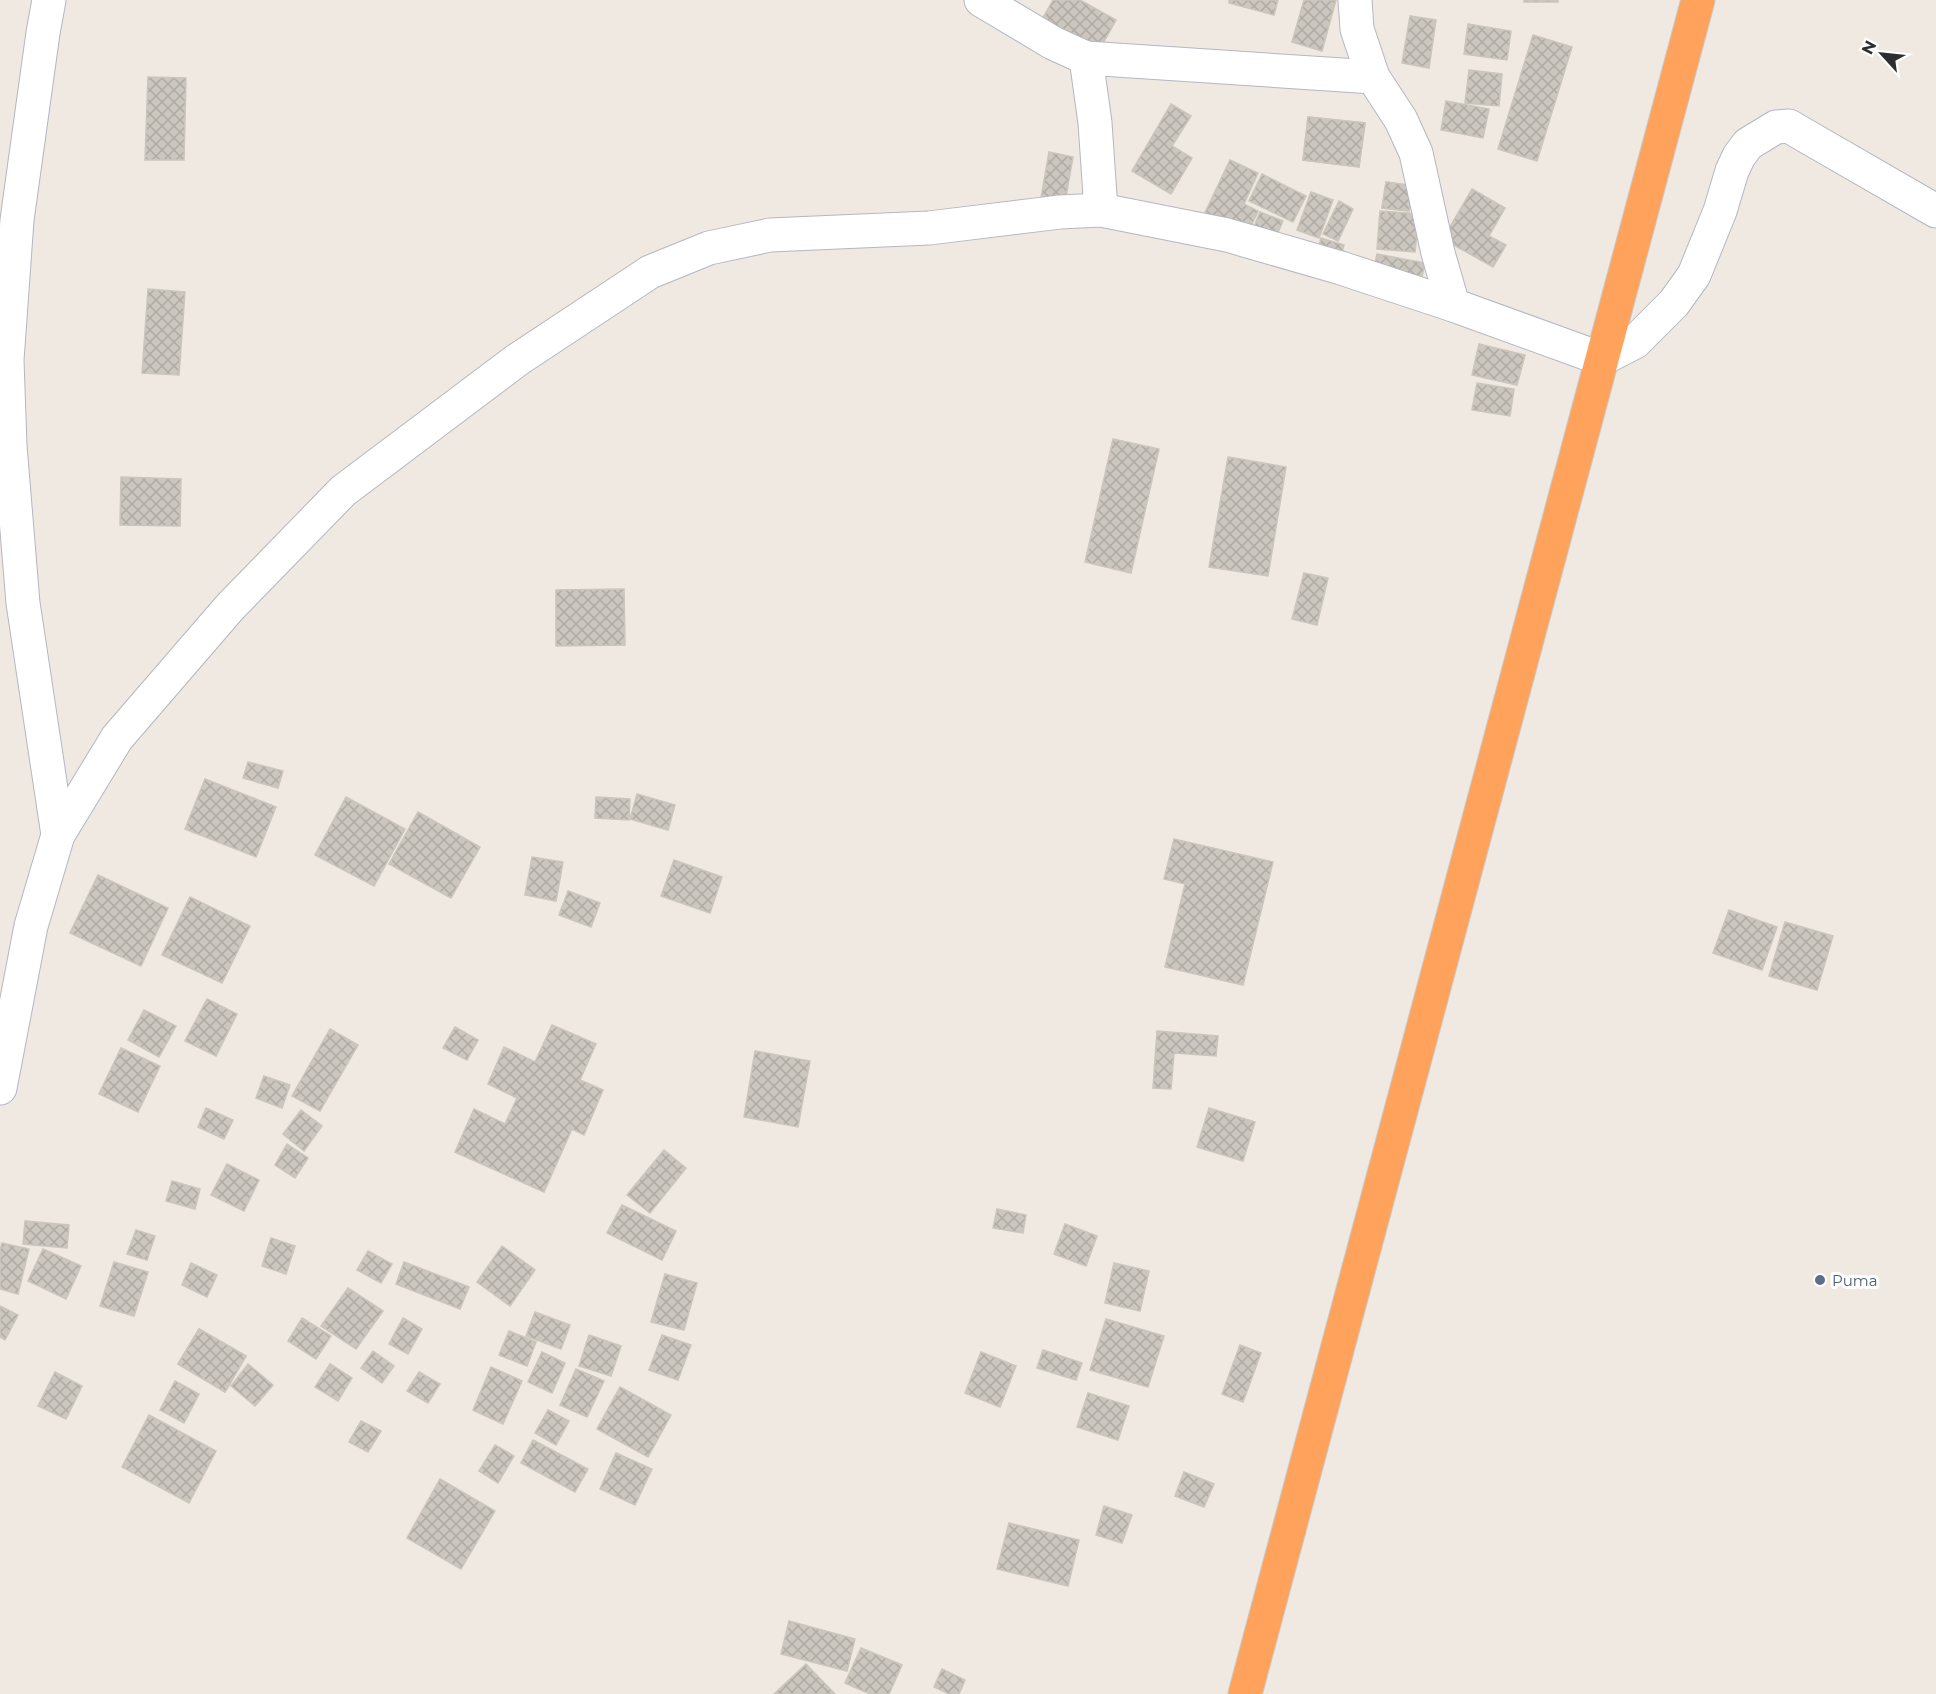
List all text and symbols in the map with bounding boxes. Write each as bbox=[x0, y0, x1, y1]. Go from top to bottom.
north arrow bbox=[1852, 24, 1912, 84]
text: N bbox=[1858, 37, 1880, 57]
place label: Puma bbox=[1832, 1271, 1878, 1290]
marker: Puma bbox=[1813, 1273, 1827, 1287]

